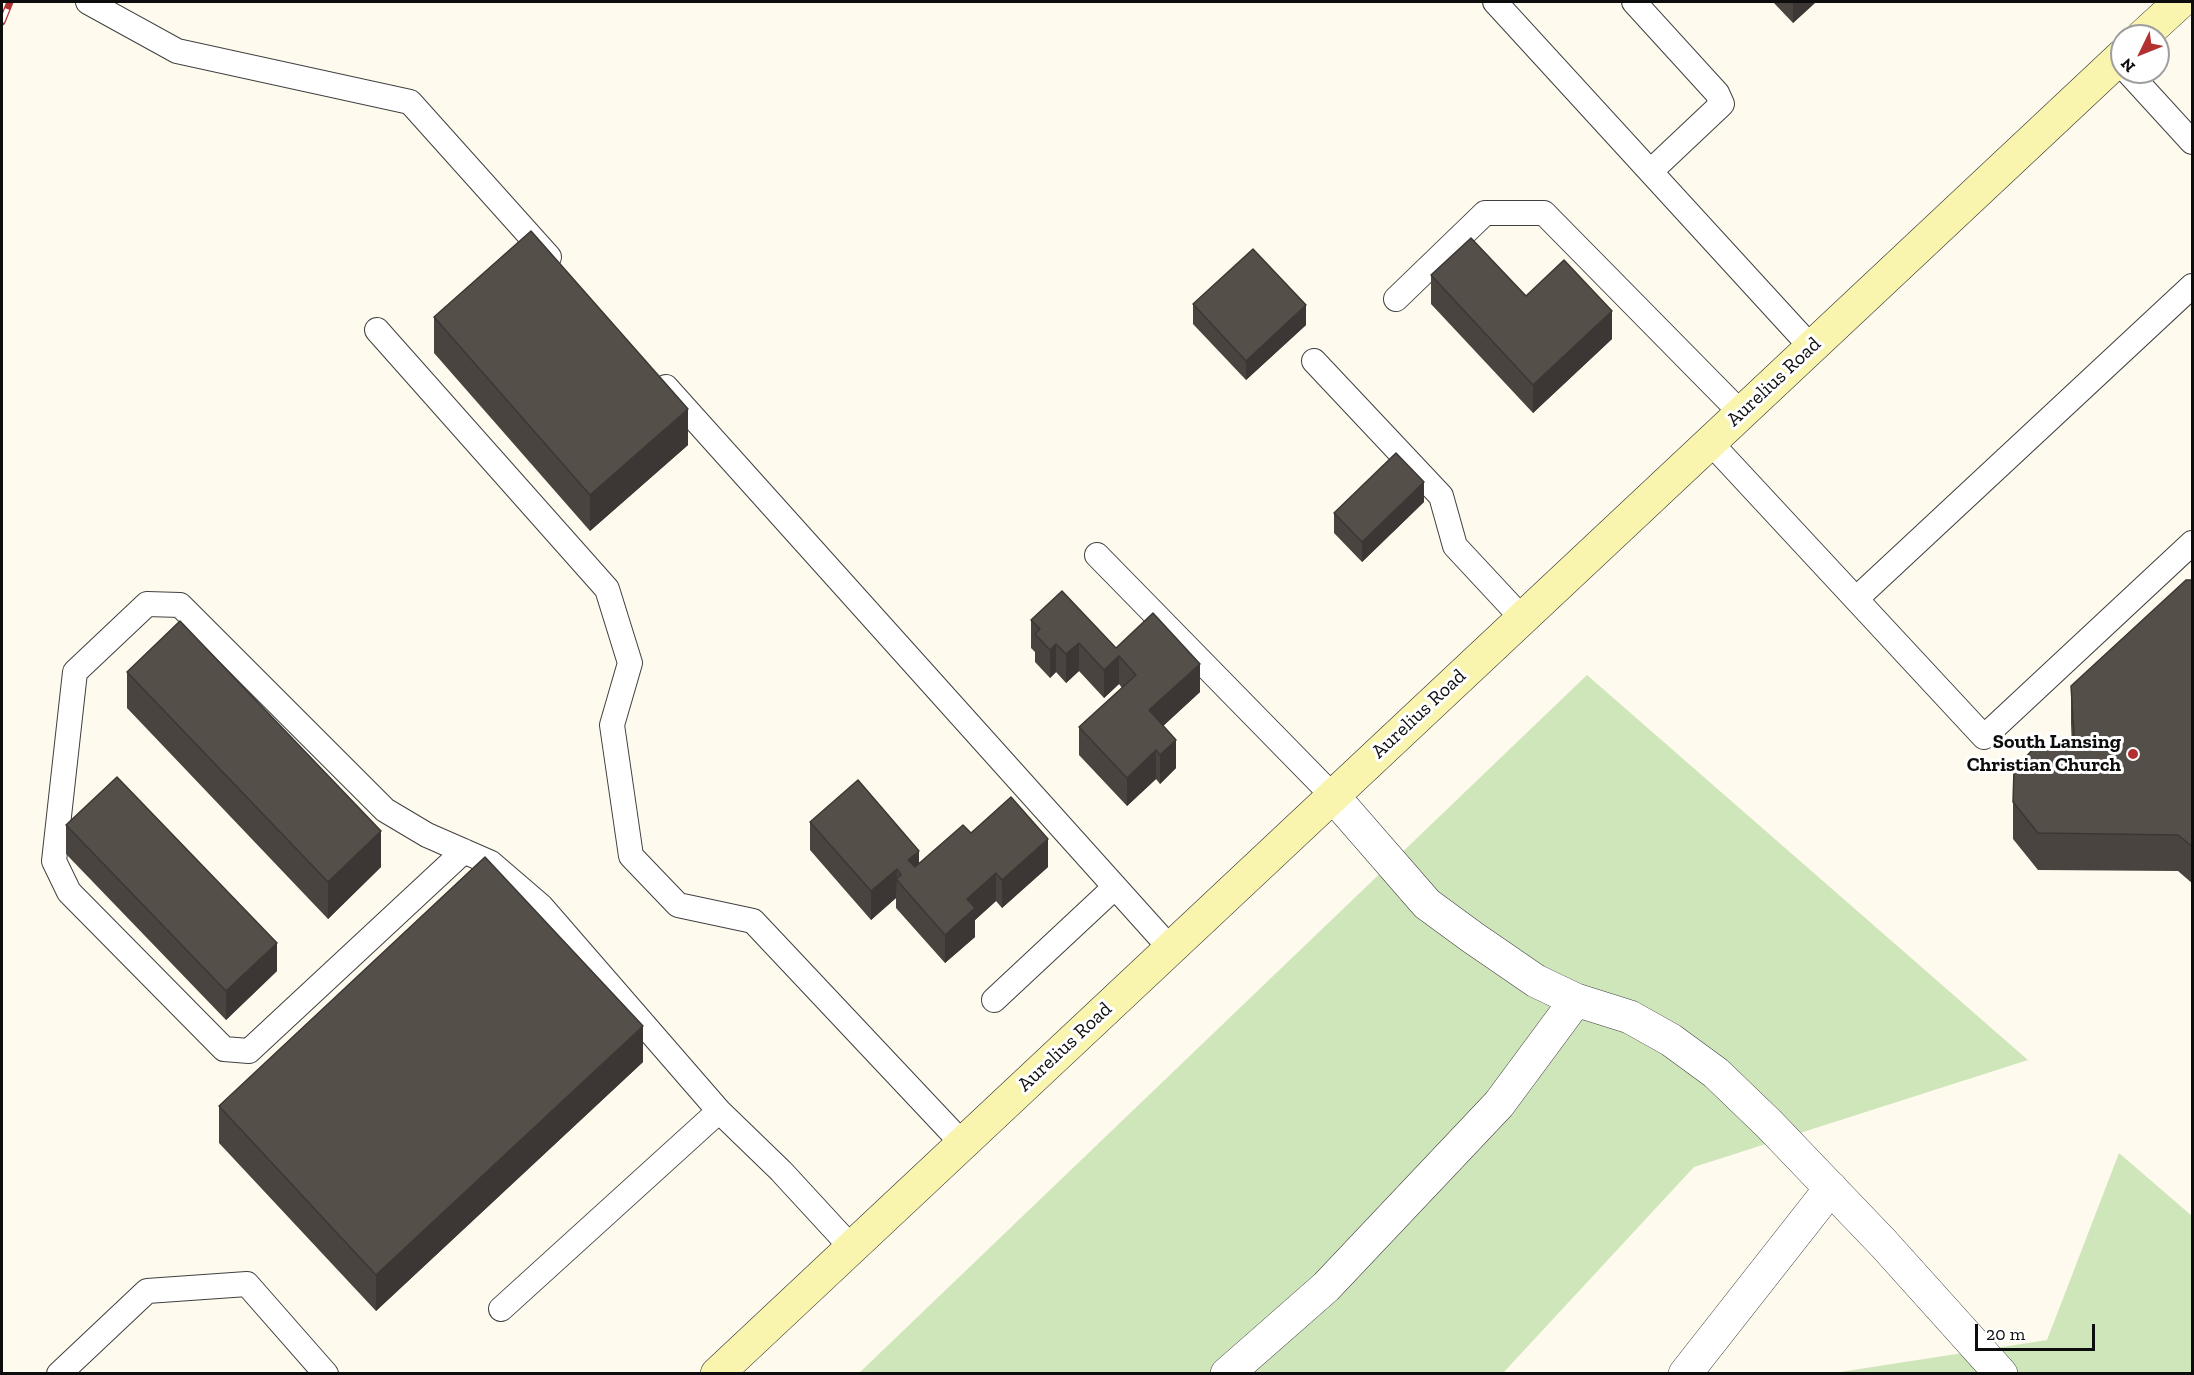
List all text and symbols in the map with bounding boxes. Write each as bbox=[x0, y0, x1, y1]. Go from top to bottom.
north arrow bbox=[2110, 24, 2170, 84]
text: N bbox=[2117, 54, 2139, 76]
street label: Aurelius Road bbox=[1722, 332, 1826, 432]
street label: Aurelius Road bbox=[1367, 664, 1471, 764]
place label: South Lansing Christian Church bbox=[1967, 730, 2121, 777]
marker: South Lansing Christian Church bbox=[2126, 747, 2140, 761]
street label: Aurelius Road bbox=[1013, 997, 1117, 1097]
scale bar bbox=[1978, 1312, 2098, 1350]
text: 20 m bbox=[1986, 1323, 2025, 1345]

